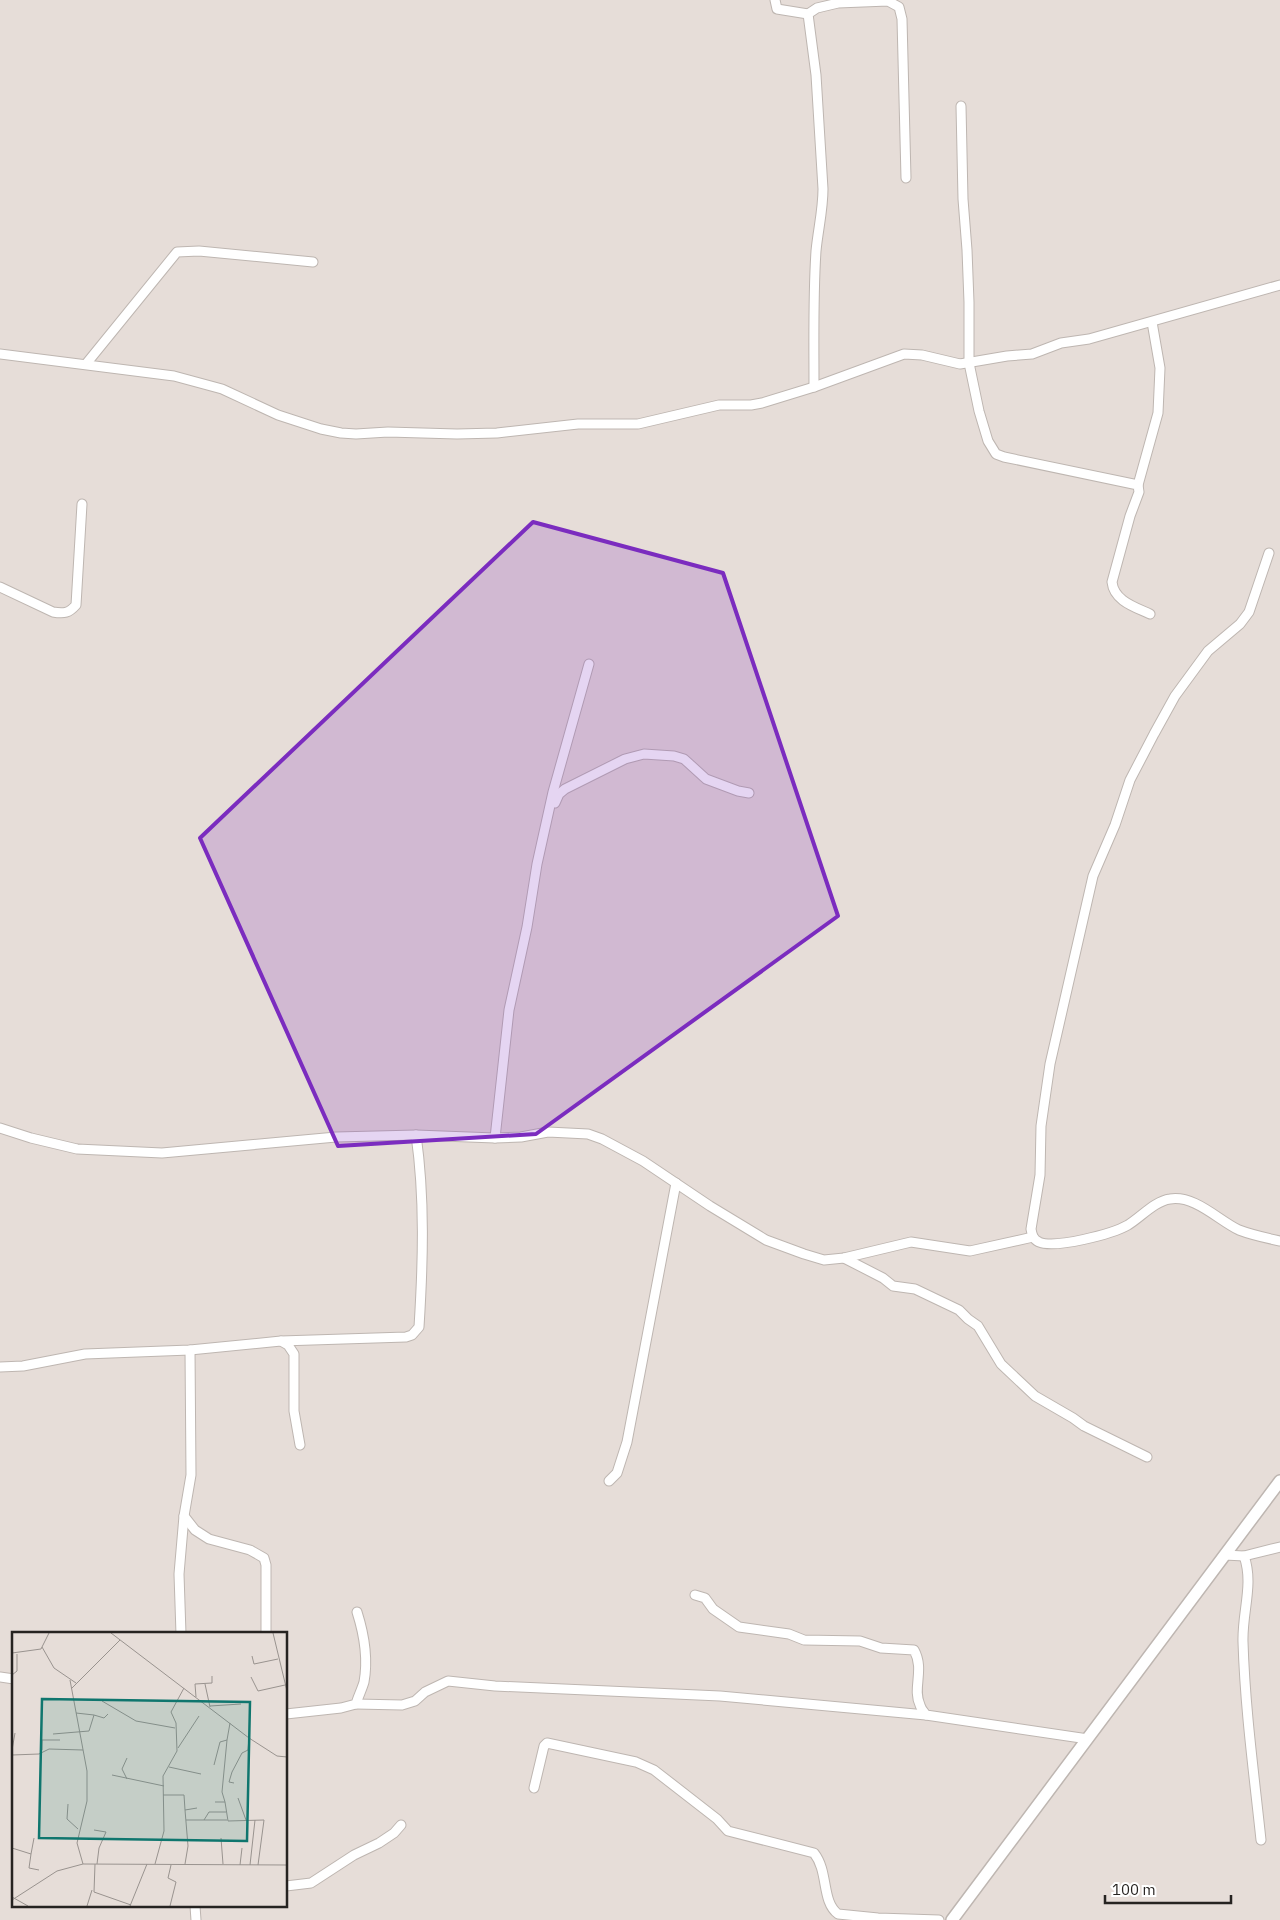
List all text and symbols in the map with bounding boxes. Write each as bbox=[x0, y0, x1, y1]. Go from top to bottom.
inset map bbox=[12, 1632, 288, 1908]
scale bar bbox=[1105, 1872, 1231, 1904]
text: 100 m bbox=[1112, 1880, 1156, 1899]

